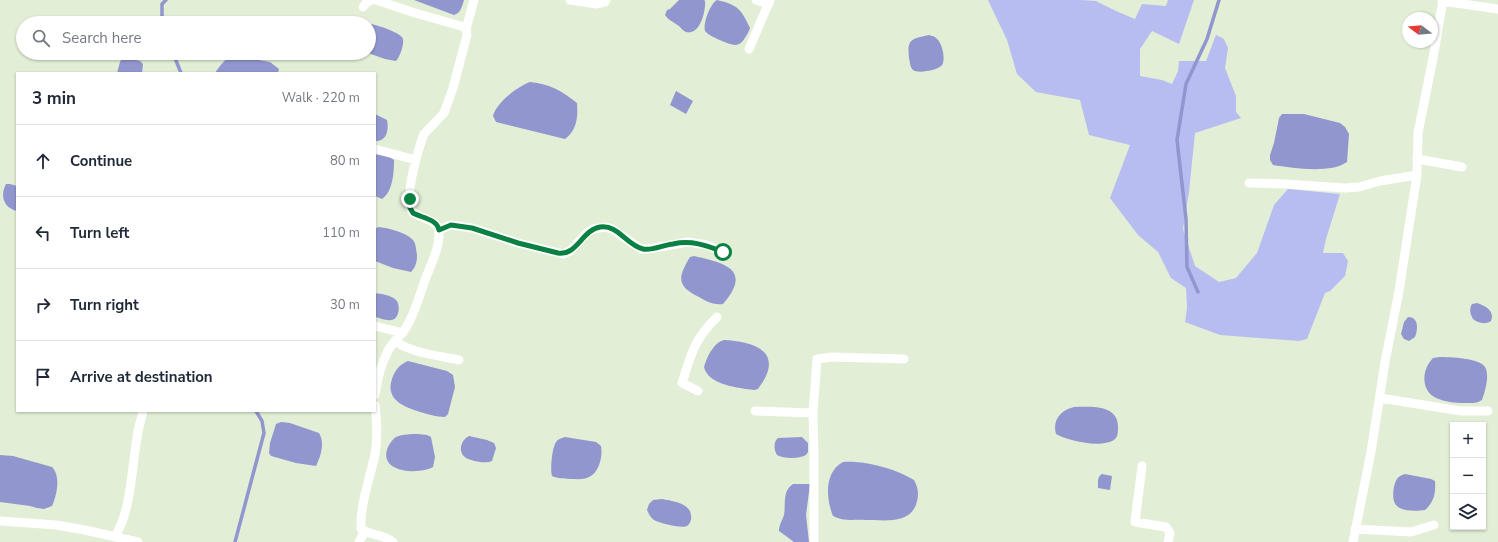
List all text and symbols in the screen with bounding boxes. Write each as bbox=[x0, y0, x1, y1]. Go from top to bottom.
north arrow bbox=[1402, 12, 1438, 48]
search box bbox=[16, 16, 376, 60]
icon: search bbox=[30, 27, 52, 49]
text: Search here bbox=[62, 28, 142, 48]
text: 3 min bbox=[32, 87, 76, 110]
text: Walk · 220 m bbox=[282, 89, 360, 107]
icon: ahead bbox=[32, 150, 54, 172]
text: Continue bbox=[70, 151, 132, 171]
text: 80 m bbox=[330, 152, 360, 170]
route end bbox=[401, 190, 419, 208]
icon: left bbox=[32, 222, 54, 244]
text: Turn left bbox=[70, 223, 129, 243]
text: 110 m bbox=[322, 224, 360, 242]
route start bbox=[714, 243, 732, 261]
icon: right bbox=[32, 294, 54, 316]
text: Turn right bbox=[70, 295, 139, 315]
text: 30 m bbox=[330, 296, 360, 314]
icon: arrive bbox=[32, 366, 54, 388]
text: Arrive at destination bbox=[70, 367, 213, 387]
map controls bbox=[1450, 422, 1486, 530]
button: + bbox=[1450, 422, 1486, 458]
button: − bbox=[1450, 458, 1486, 494]
button: layers bbox=[1450, 494, 1486, 530]

